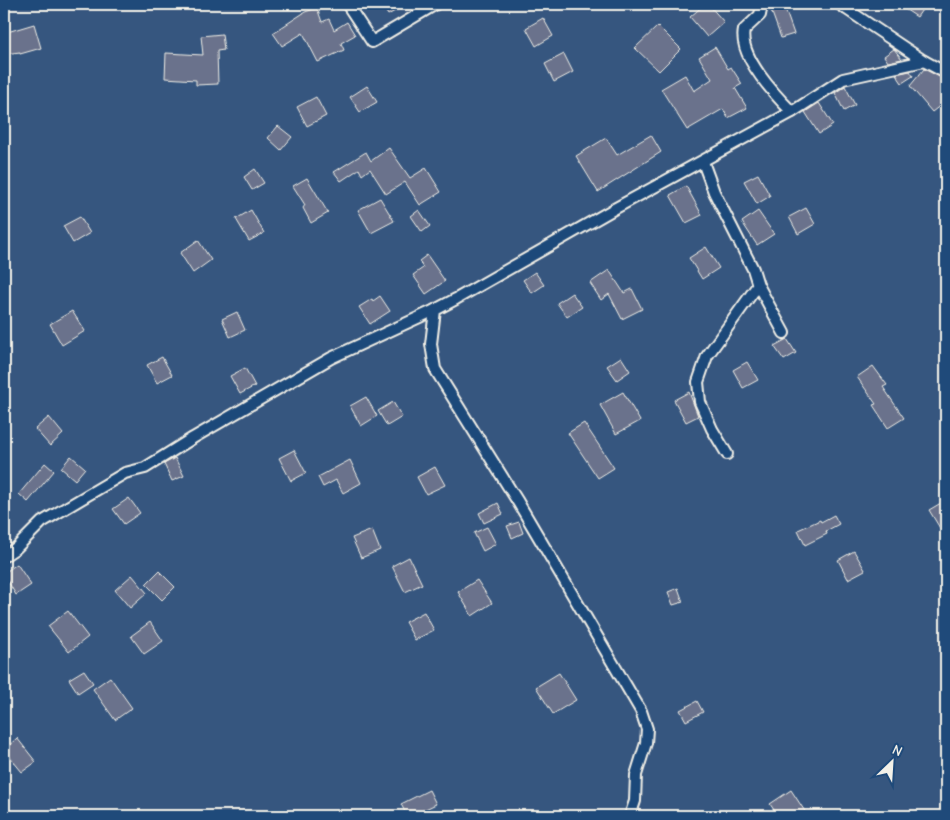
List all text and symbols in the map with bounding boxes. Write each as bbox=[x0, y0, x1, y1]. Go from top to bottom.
north arrow bbox=[868, 738, 918, 788]
text: N bbox=[890, 741, 905, 760]

